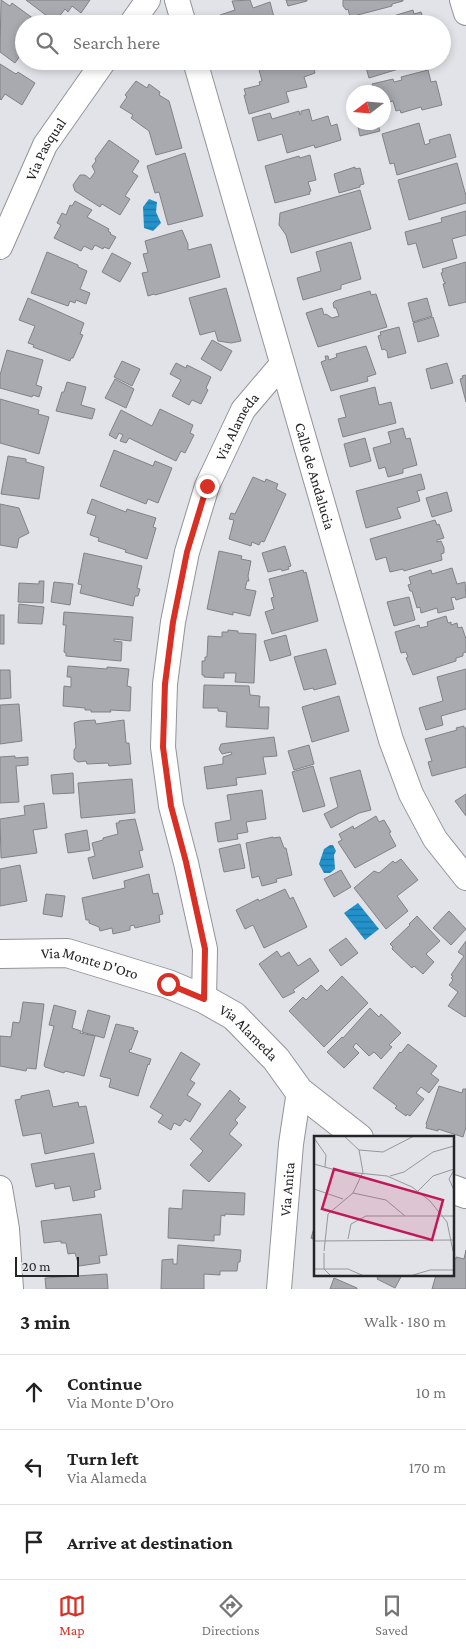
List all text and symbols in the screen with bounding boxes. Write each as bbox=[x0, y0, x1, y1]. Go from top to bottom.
search box bbox=[15, 15, 451, 70]
icon: search bbox=[33, 29, 61, 57]
text: Search here bbox=[73, 32, 160, 53]
north arrow bbox=[346, 85, 391, 130]
street label: Via Pasqual bbox=[22, 115, 69, 183]
street label: Via Alameda bbox=[212, 390, 262, 463]
street label: Calle de Andalucia bbox=[292, 421, 338, 532]
route end bbox=[196, 475, 219, 498]
street label: Via Monte D'Oro bbox=[41, 944, 140, 982]
route start bbox=[157, 973, 180, 996]
street label: Via Alameda bbox=[216, 1001, 281, 1064]
inset map bbox=[314, 1136, 454, 1276]
street label: Via Anita bbox=[277, 1162, 297, 1217]
scale bar bbox=[15, 1254, 79, 1277]
text: 20 m bbox=[22, 1258, 50, 1274]
text: 3 min bbox=[20, 1310, 70, 1334]
text: Walk · 180 m bbox=[364, 1313, 446, 1330]
text: Continue bbox=[67, 1373, 142, 1394]
icon: ahead bbox=[20, 1378, 48, 1406]
text: 10 m bbox=[416, 1384, 446, 1401]
text: Via Monte D'Oro bbox=[67, 1394, 174, 1411]
text: Turn left bbox=[67, 1448, 139, 1469]
icon: left bbox=[20, 1453, 48, 1481]
text: 170 m bbox=[409, 1459, 446, 1476]
text: Via Alameda bbox=[67, 1469, 147, 1486]
icon: arrive bbox=[20, 1528, 48, 1556]
text: Arrive at destination bbox=[67, 1532, 233, 1553]
tab: Map bbox=[58, 1592, 86, 1638]
tab: Directions bbox=[202, 1592, 260, 1638]
tab: Saved bbox=[375, 1592, 408, 1638]

